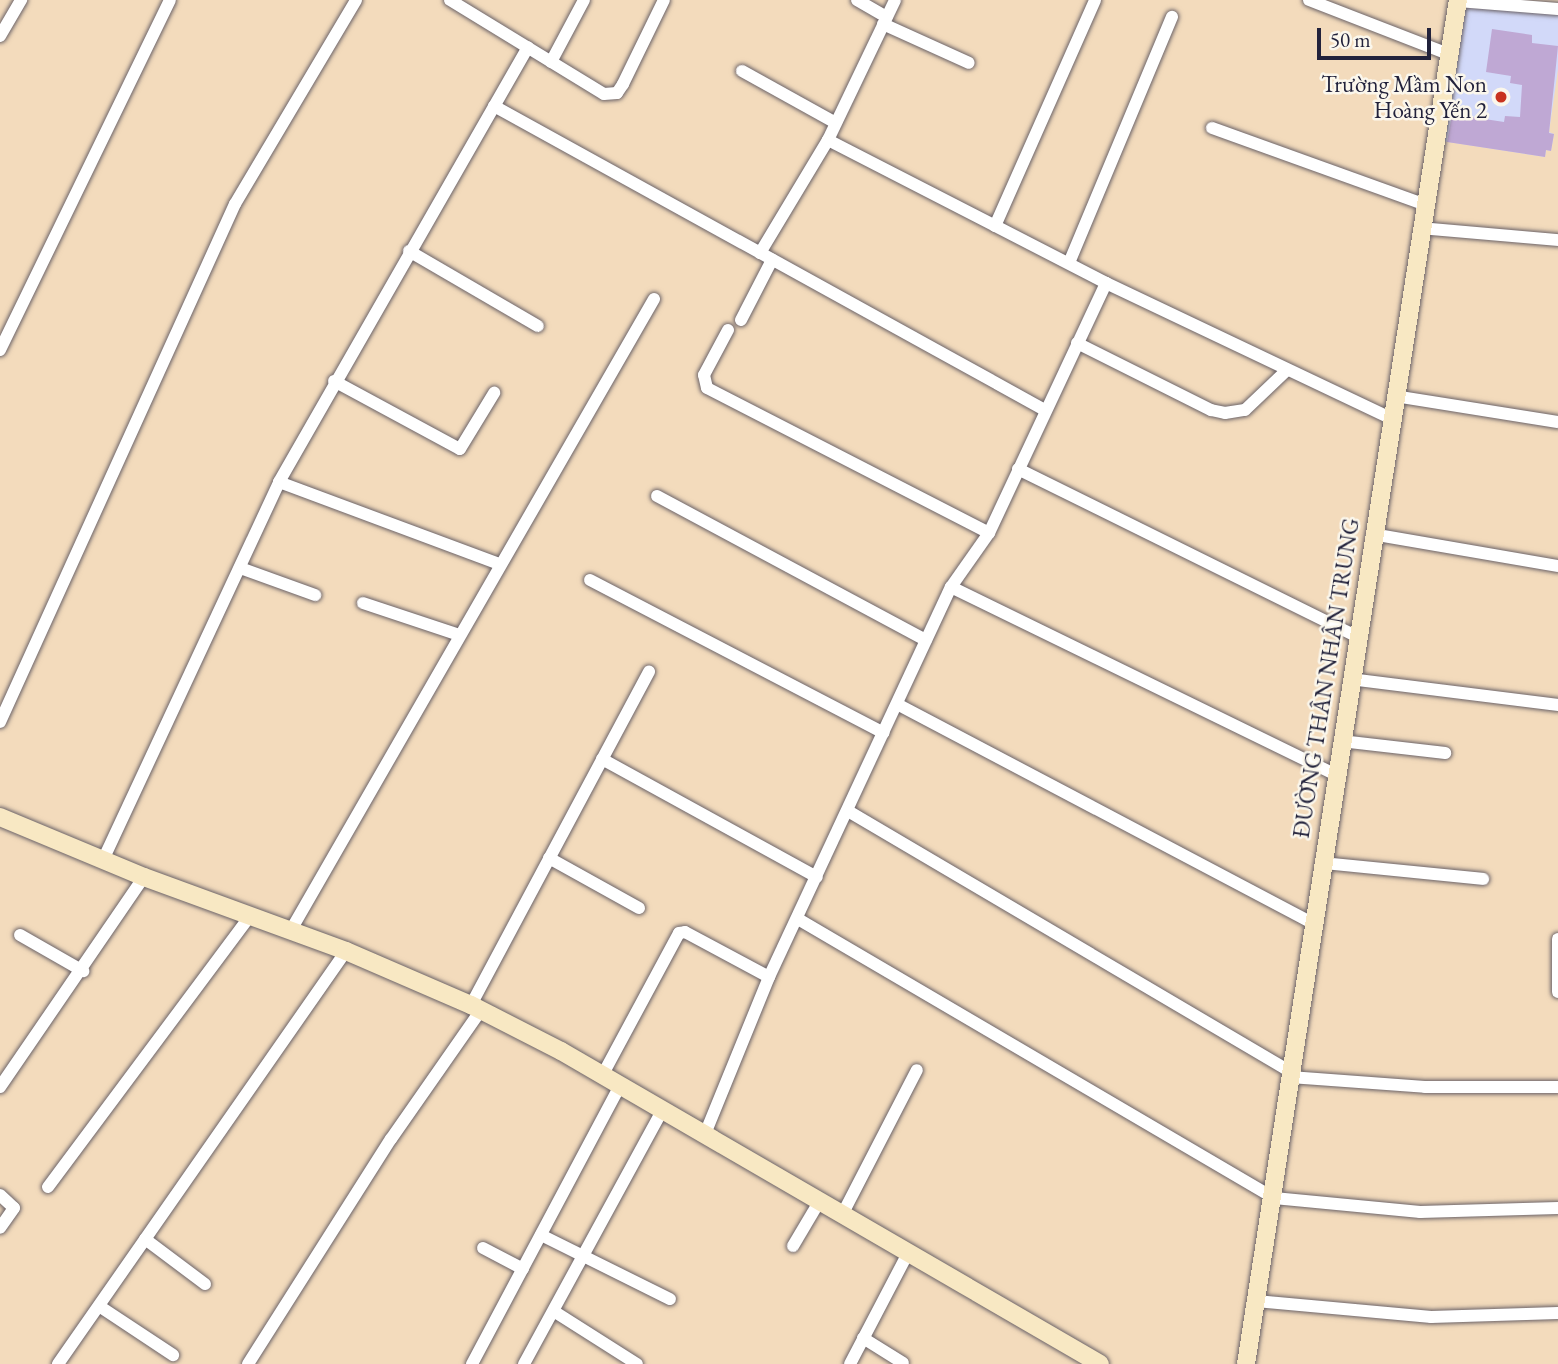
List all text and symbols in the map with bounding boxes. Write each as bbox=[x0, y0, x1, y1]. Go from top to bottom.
scale bar bbox=[1320, 14, 1434, 58]
text: 50 m bbox=[1330, 26, 1371, 53]
place label: Trường Mầm Non Hoàng Yến 2 bbox=[1321, 70, 1487, 124]
marker: Trường Mầm Non Hoàng Yến 2 bbox=[1493, 89, 1509, 105]
street label: ĐƯỜNG THÂN NHÂN TRUNG bbox=[1287, 516, 1365, 840]

